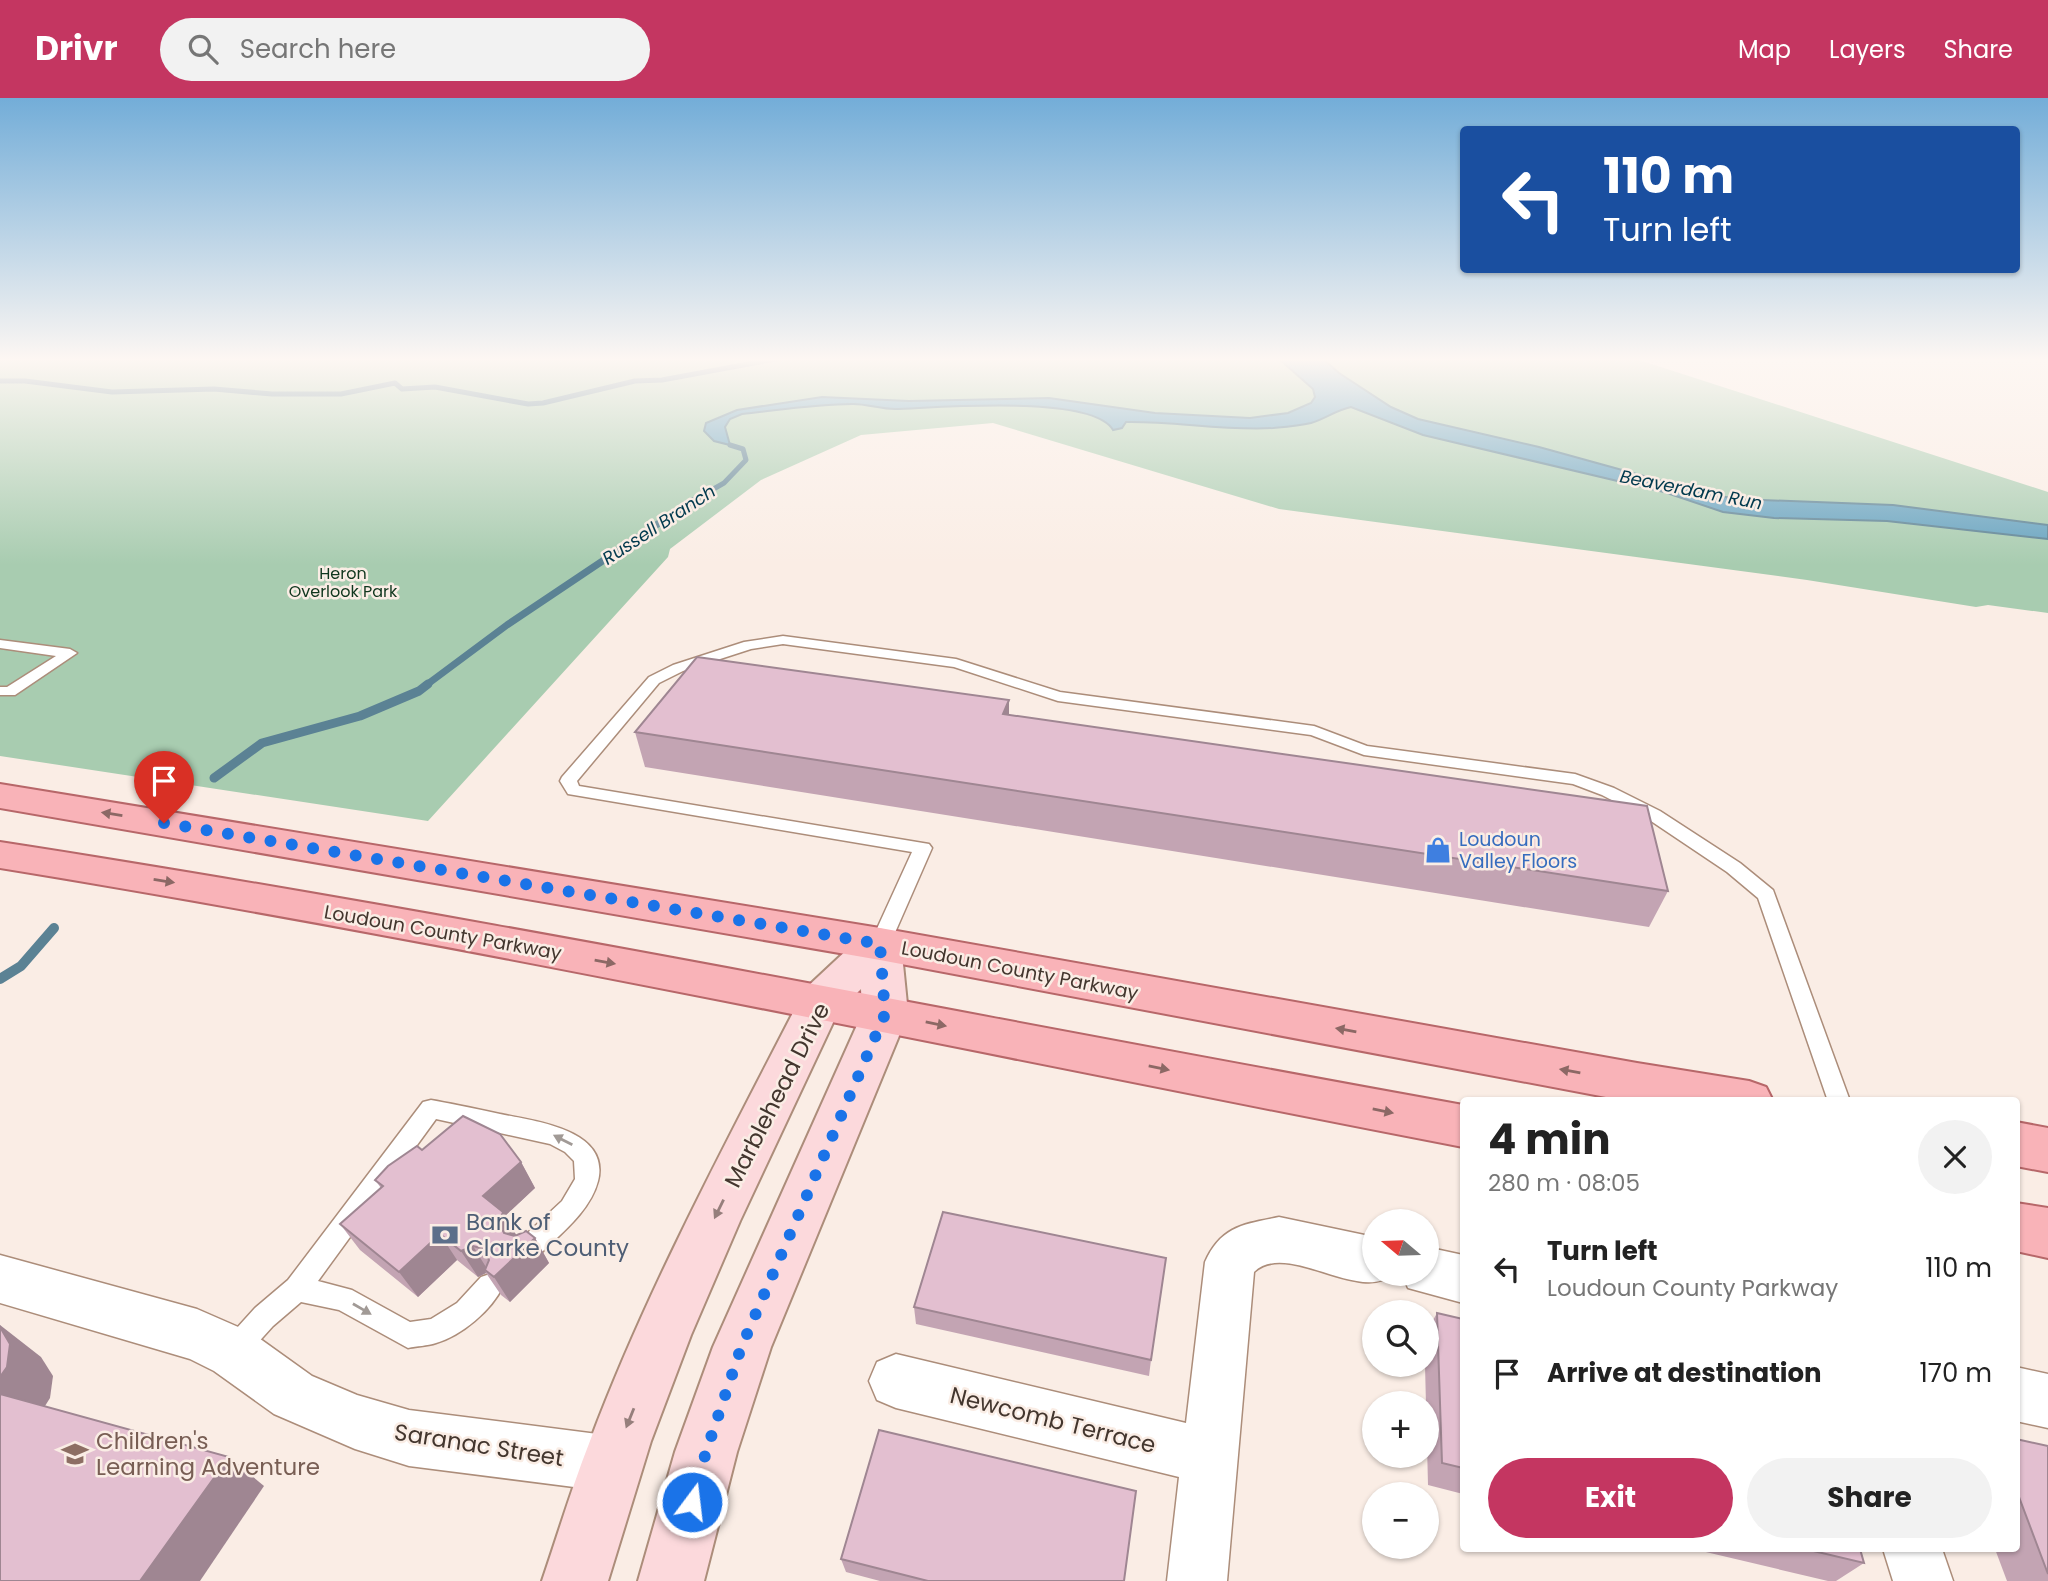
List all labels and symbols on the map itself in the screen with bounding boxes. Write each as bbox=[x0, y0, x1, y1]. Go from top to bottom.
water label: Beaverdam Run bbox=[1618, 463, 1764, 516]
water label: Russell Branch bbox=[597, 479, 720, 571]
park label: Heron Overlook Park bbox=[289, 562, 398, 603]
pin bbox=[134, 751, 194, 823]
one-way arrow bbox=[101, 808, 123, 819]
place label: Loudoun Valley Floors bbox=[1459, 826, 1577, 875]
shop icon: Loudoun Valley Floors bbox=[1423, 835, 1453, 865]
one-way arrow bbox=[153, 876, 175, 887]
street label: Loudoun County Parkway bbox=[322, 898, 564, 967]
street label: Loudoun County Parkway bbox=[899, 934, 1141, 1007]
one-way arrow bbox=[594, 956, 616, 967]
street label: Marblehead Drive bbox=[717, 997, 837, 1193]
one-way arrow bbox=[925, 1019, 947, 1030]
one-way arrow bbox=[1335, 1024, 1357, 1035]
one-way arrow bbox=[1148, 1063, 1170, 1074]
one-way arrow bbox=[1559, 1065, 1581, 1076]
one-way arrow bbox=[1372, 1106, 1394, 1117]
one-way arrow bbox=[553, 1134, 573, 1145]
one-way arrow bbox=[714, 1199, 725, 1219]
place label: Bank of Clarke County bbox=[466, 1206, 629, 1264]
north arrow bbox=[1362, 1209, 1438, 1286]
bank icon: Bank of Clarke County bbox=[430, 1220, 460, 1250]
one-way arrow bbox=[352, 1303, 371, 1315]
street label: Newcomb Terrace bbox=[947, 1379, 1159, 1461]
one-way arrow bbox=[624, 1407, 635, 1428]
street label: Saranac Street bbox=[392, 1416, 566, 1474]
place label: Children's Learning Adventure bbox=[96, 1425, 320, 1483]
school or university icon: Children's Learning Adventure bbox=[60, 1439, 90, 1469]
position arrow bbox=[655, 1465, 729, 1539]

